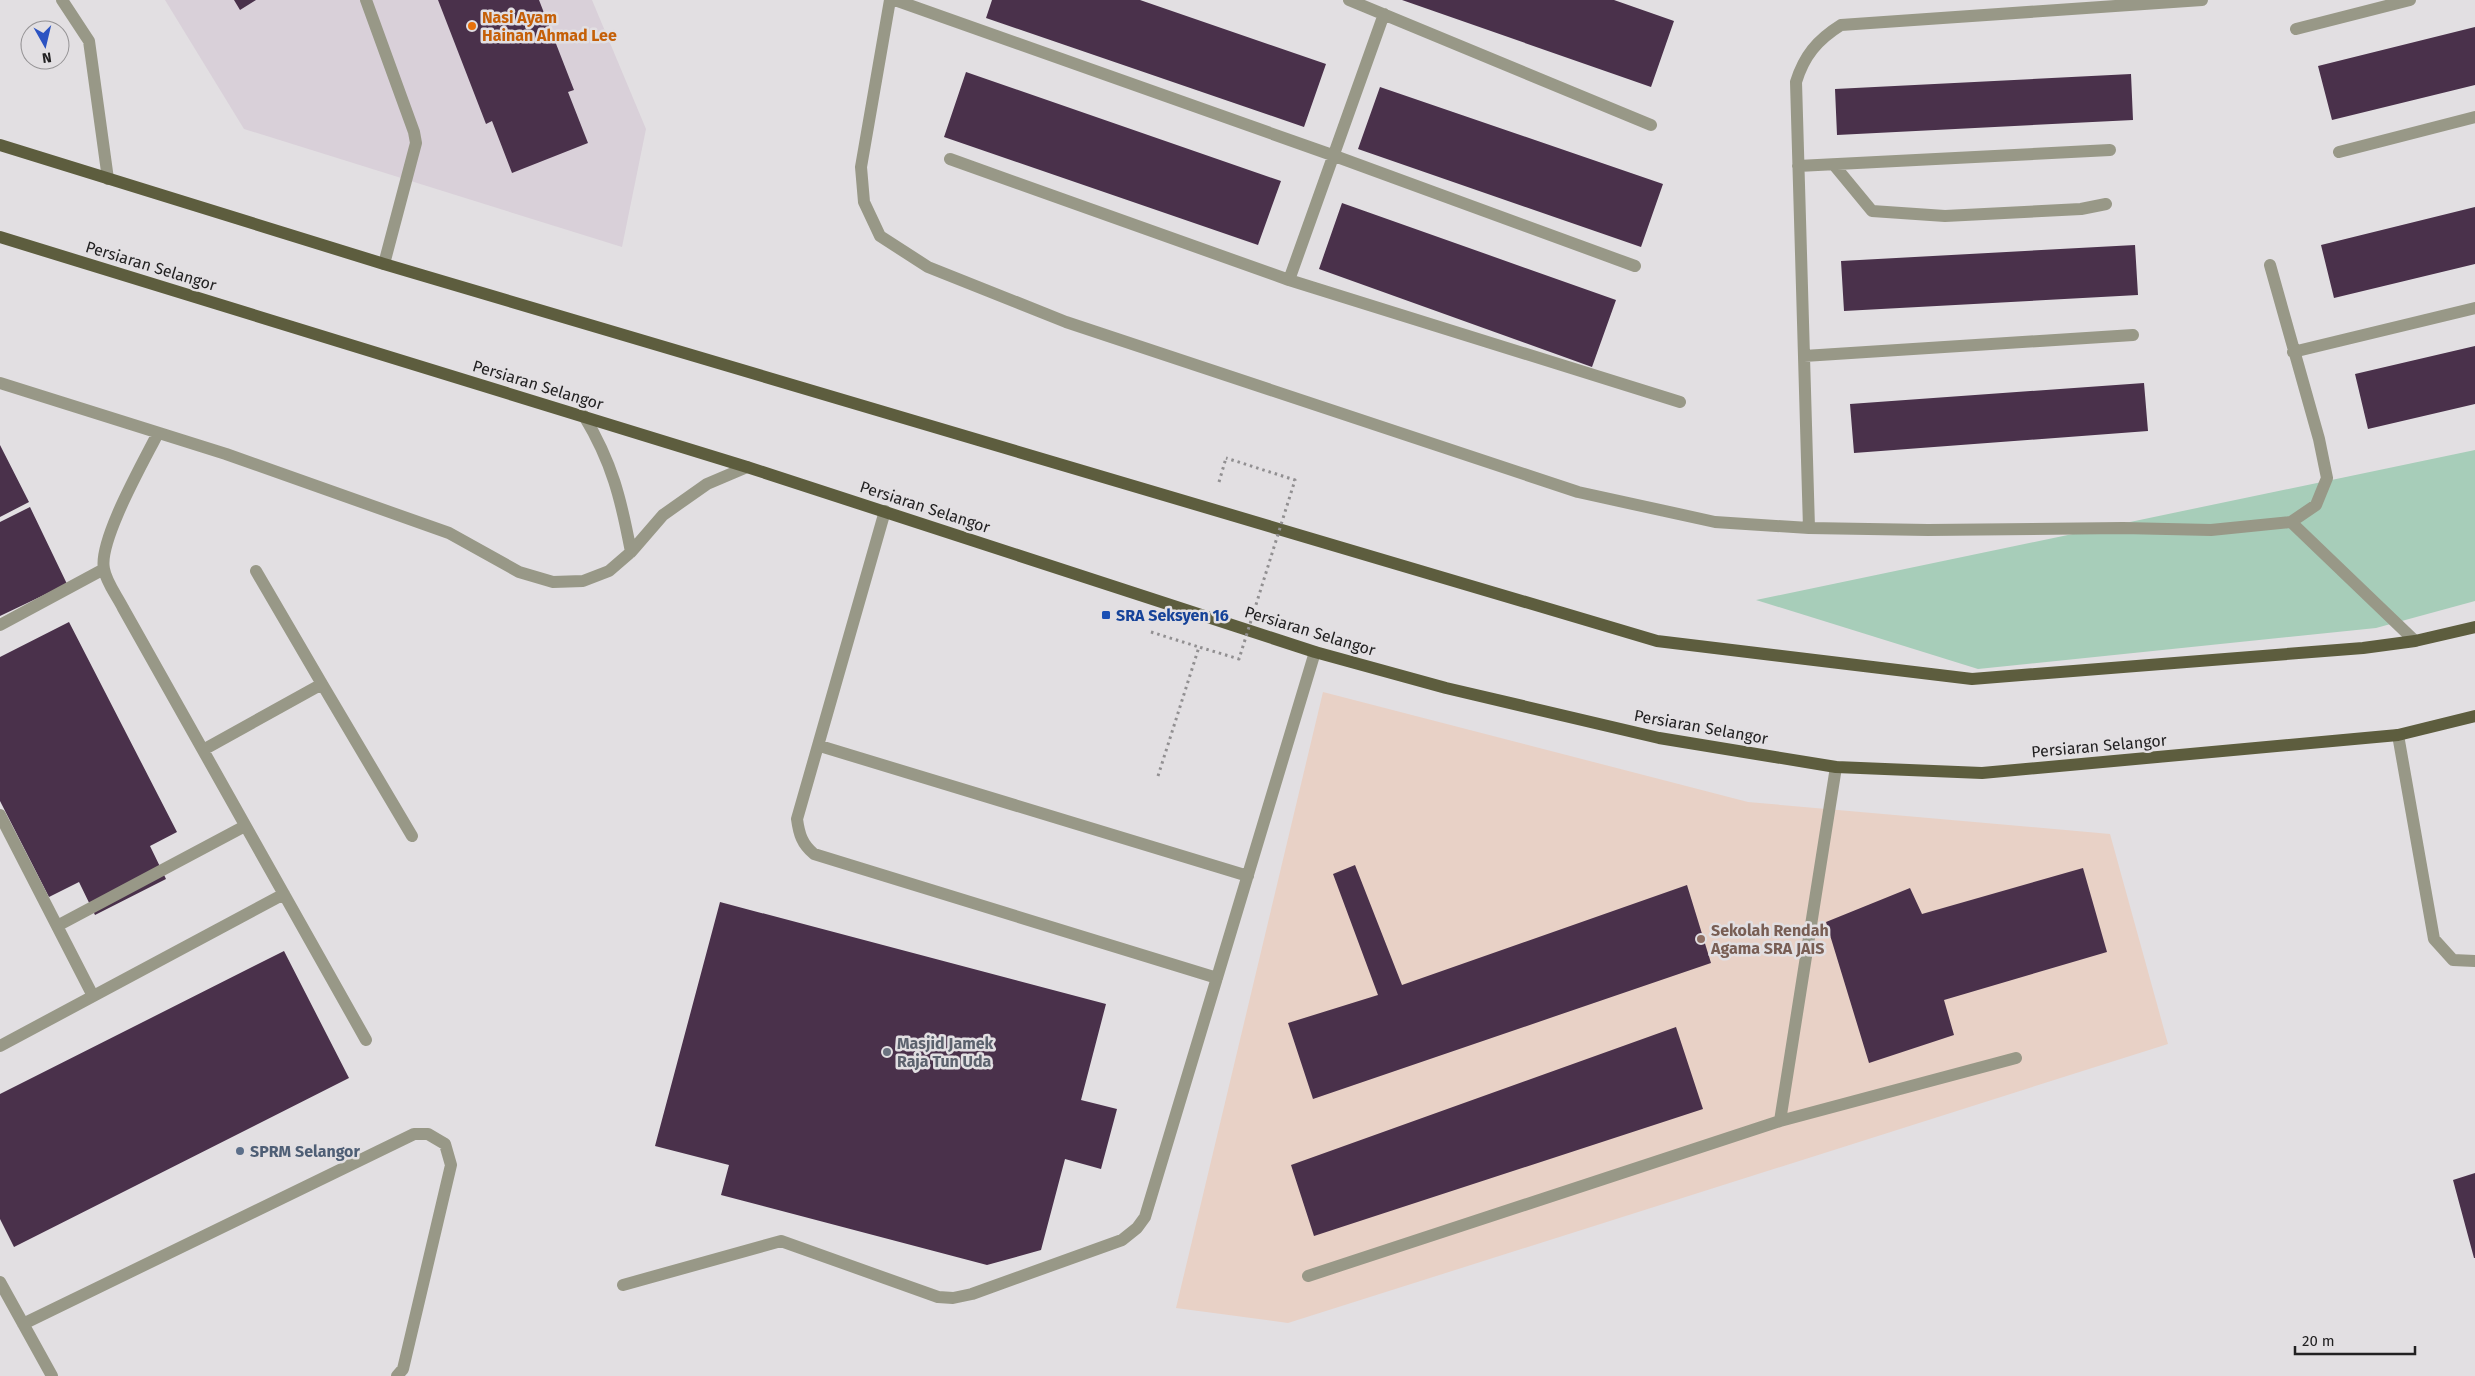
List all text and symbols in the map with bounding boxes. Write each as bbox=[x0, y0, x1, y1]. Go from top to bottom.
place label: Nasi Ayam Hainan Ahmad Lee bbox=[482, 8, 617, 45]
north arrow bbox=[20, 20, 70, 70]
marker: Nasi Ayam Hainan Ahmad Lee bbox=[466, 20, 478, 32]
text: N bbox=[41, 48, 53, 66]
street label: Persiaran Selangor bbox=[83, 237, 220, 295]
street label: Persiaran Selangor bbox=[470, 356, 607, 414]
street label: Persiaran Selangor bbox=[857, 477, 993, 537]
street label: Persiaran Selangor bbox=[1242, 602, 1379, 660]
place label: SRA Seksyen 16 bbox=[1116, 606, 1229, 625]
marker: SRA Seksyen 16 bbox=[1100, 609, 1112, 621]
street label: Persiaran Selangor bbox=[1632, 706, 1770, 748]
street label: Persiaran Selangor bbox=[2031, 731, 2168, 761]
place label: Sekolah Rendah Agama SRA JAIS bbox=[1710, 921, 1829, 958]
marker: Sekolah Rendah Agama SRA JAIS bbox=[1695, 933, 1707, 945]
place label: Masjid Jamek Raja Tun Uda bbox=[897, 1034, 994, 1071]
marker: Masjid Jamek Raja Tun Uda bbox=[881, 1046, 893, 1058]
place label: SPRM Selangor bbox=[250, 1142, 360, 1161]
marker: SPRM Selangor bbox=[234, 1145, 246, 1157]
scale bar bbox=[2295, 1324, 2415, 1356]
text: 20 m bbox=[2302, 1332, 2335, 1350]

